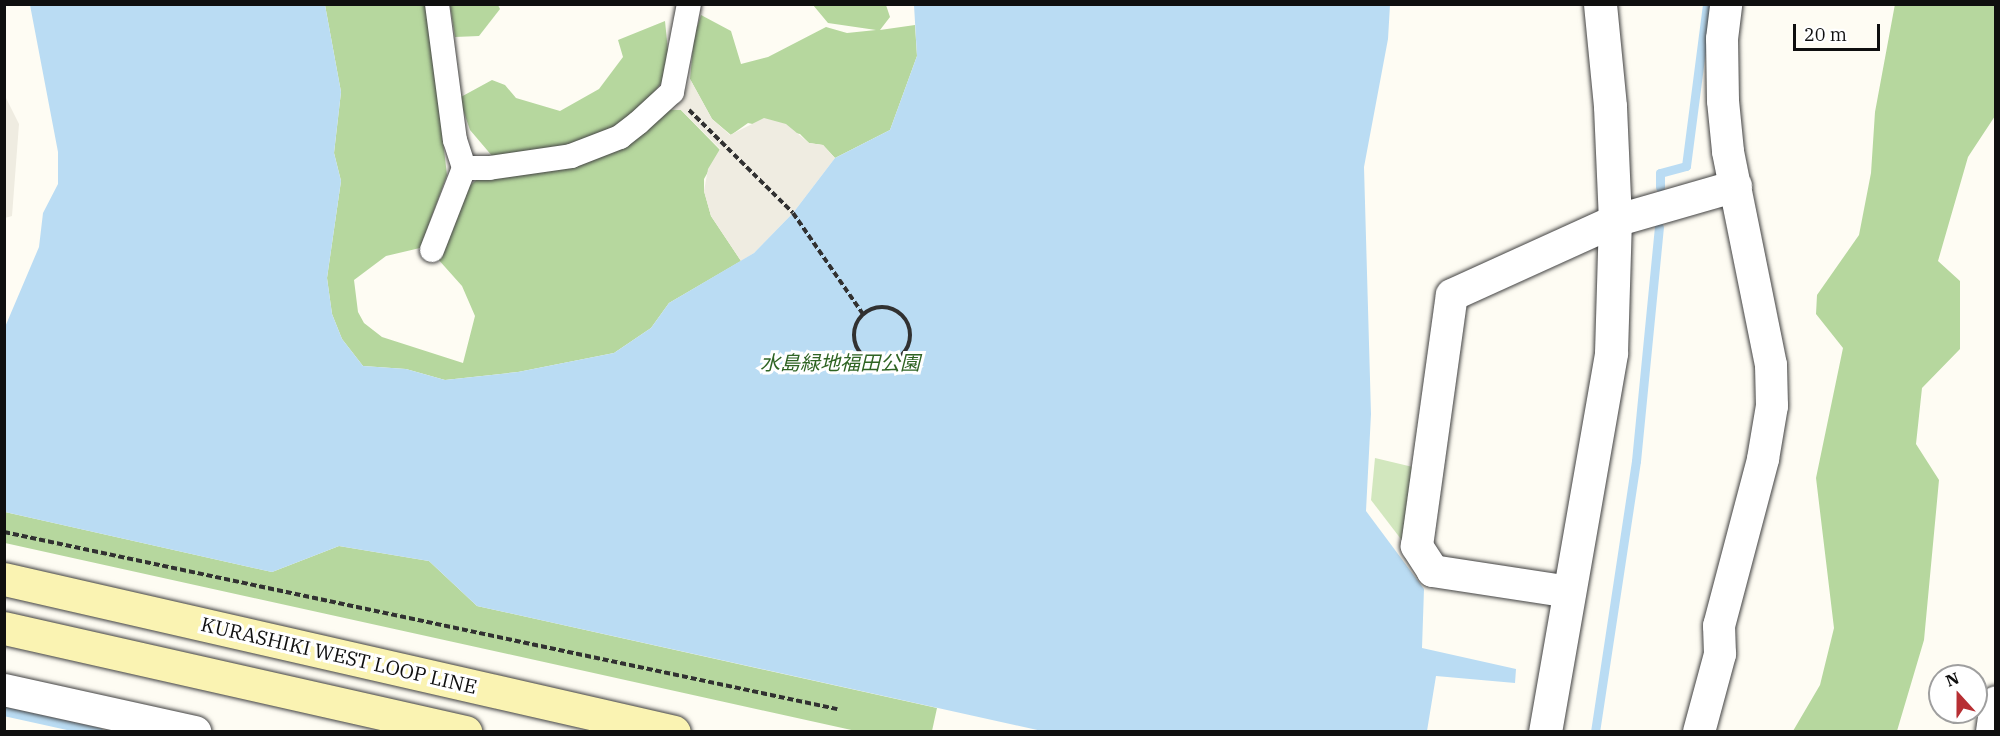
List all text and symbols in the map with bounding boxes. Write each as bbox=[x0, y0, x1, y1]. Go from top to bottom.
scale bar bbox=[1796, 12, 1883, 50]
text: 20 m bbox=[1804, 23, 1847, 46]
park label: 水島緑地福田公園 bbox=[760, 350, 920, 374]
street label: KURASHIKI WEST LOOP LINE bbox=[199, 612, 479, 698]
north arrow bbox=[1928, 664, 1988, 724]
text: N bbox=[1943, 667, 1962, 691]

